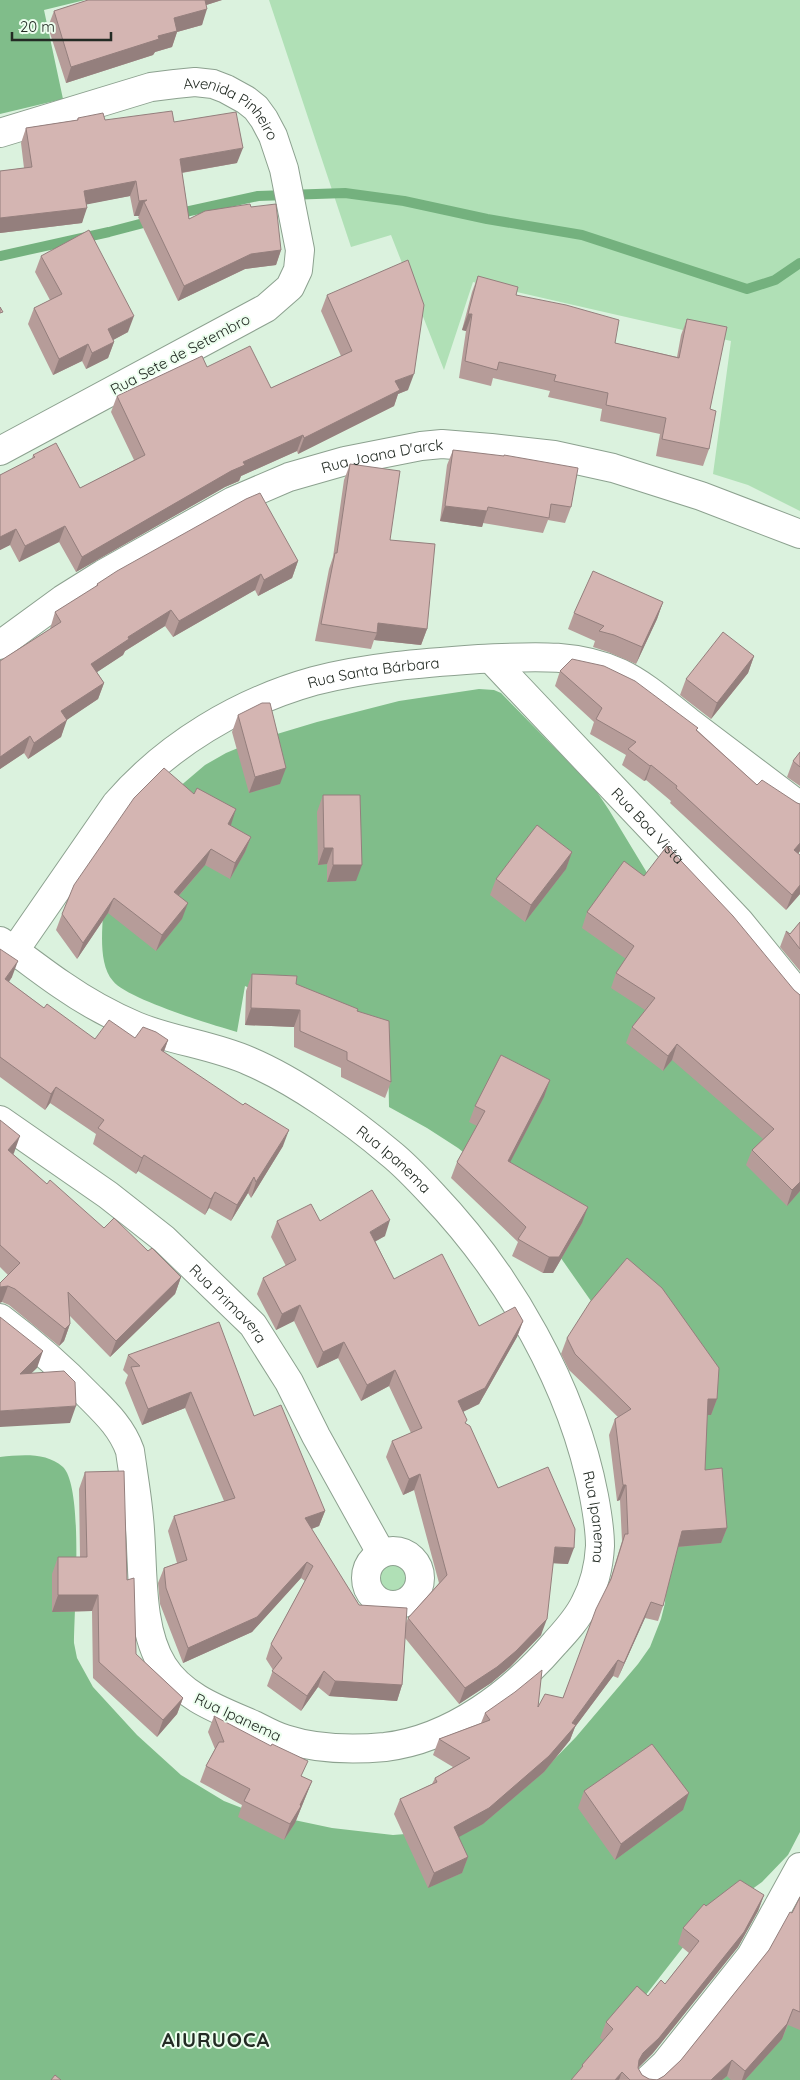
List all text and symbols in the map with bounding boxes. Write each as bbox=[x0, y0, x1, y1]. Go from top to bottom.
scale bar bbox=[12, 10, 111, 42]
text: 20 m bbox=[20, 17, 55, 36]
street label: Avenida Pinheiro bbox=[182, 72, 283, 143]
street label: Rua Sete de Setembro bbox=[107, 309, 253, 399]
street label: Rua Joana D'arck bbox=[319, 434, 444, 477]
street label: Rua Santa Bárbara bbox=[305, 652, 440, 692]
street label: Rua Boa Vista bbox=[608, 783, 689, 867]
street label: Rua Ipanema bbox=[353, 1121, 436, 1197]
street label: Rua Primavera bbox=[186, 1260, 271, 1346]
street label: Rua Ipanema bbox=[579, 1469, 610, 1565]
street label: Rua Ipanema bbox=[192, 1689, 284, 1745]
district label: AIURUOCA bbox=[162, 2027, 270, 2052]

